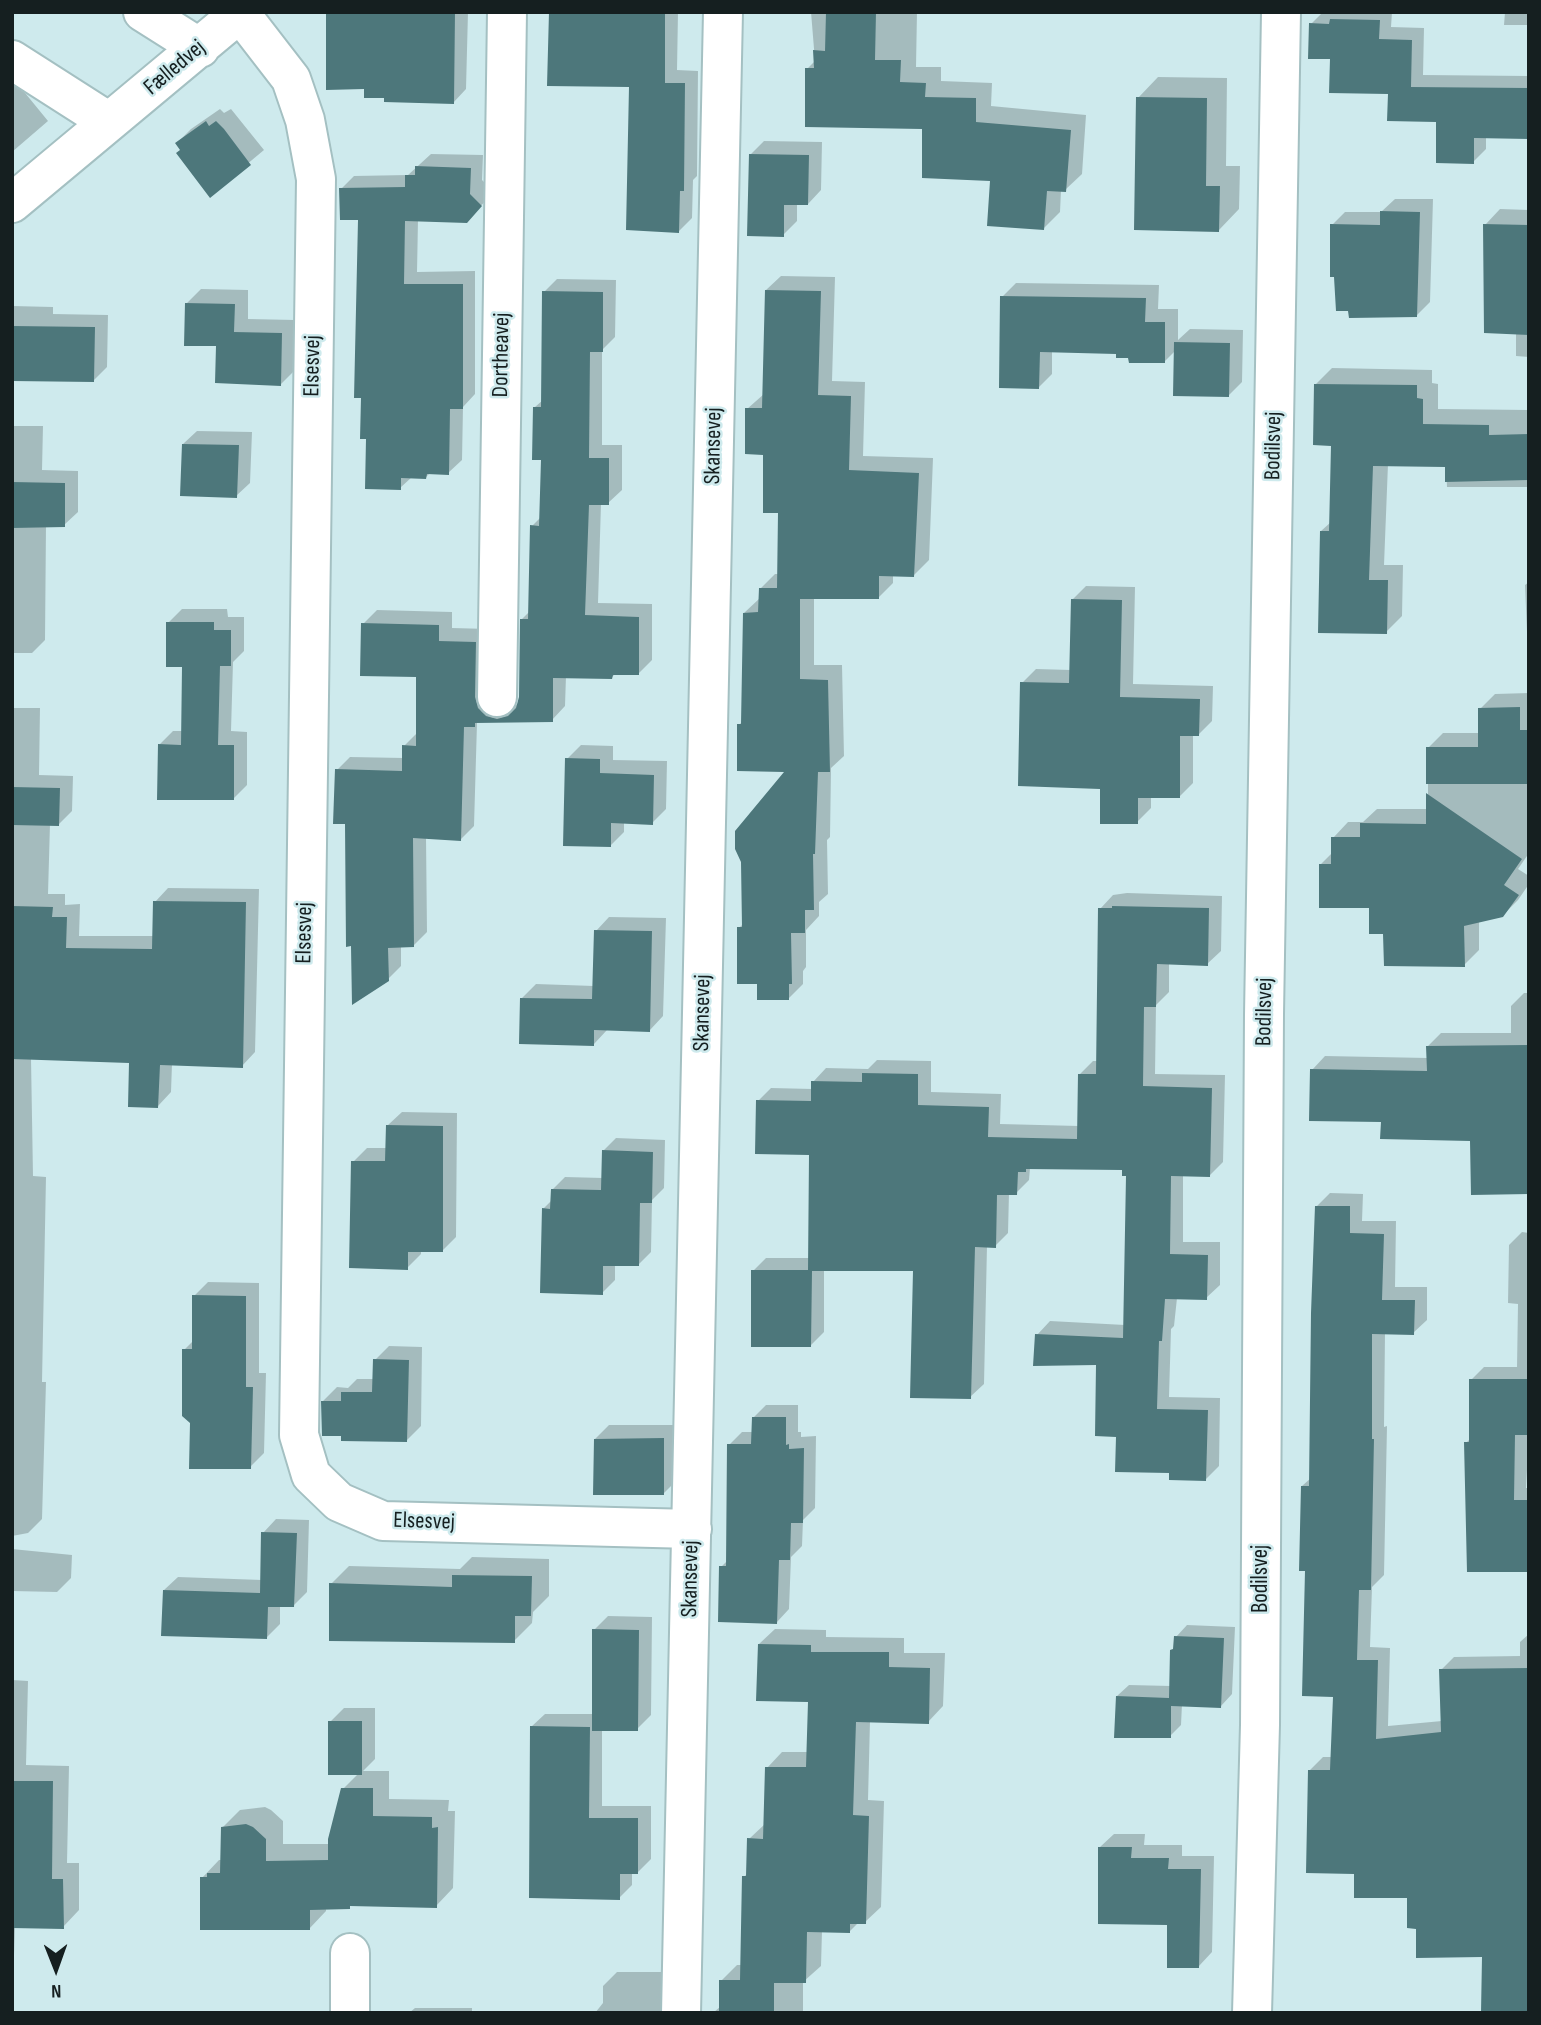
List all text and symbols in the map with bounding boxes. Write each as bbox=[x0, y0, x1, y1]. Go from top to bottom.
street label: Fælledvej bbox=[139, 34, 211, 102]
street label: Dortheavej bbox=[487, 312, 517, 398]
street label: Elsesvej bbox=[299, 335, 327, 397]
street label: Skansevej bbox=[700, 407, 728, 485]
street label: Bodilsvej bbox=[1260, 412, 1288, 480]
street label: Elsesvej bbox=[291, 902, 319, 964]
street label: Skansevej bbox=[689, 974, 717, 1052]
street label: Bodilsvej bbox=[1251, 978, 1279, 1046]
street label: Elsesvej bbox=[393, 1507, 455, 1537]
street label: Skansevej bbox=[677, 1540, 705, 1618]
street label: Bodilsvej bbox=[1247, 1545, 1275, 1613]
north arrow bbox=[21, 1934, 91, 2004]
text: N bbox=[51, 1979, 62, 2002]

